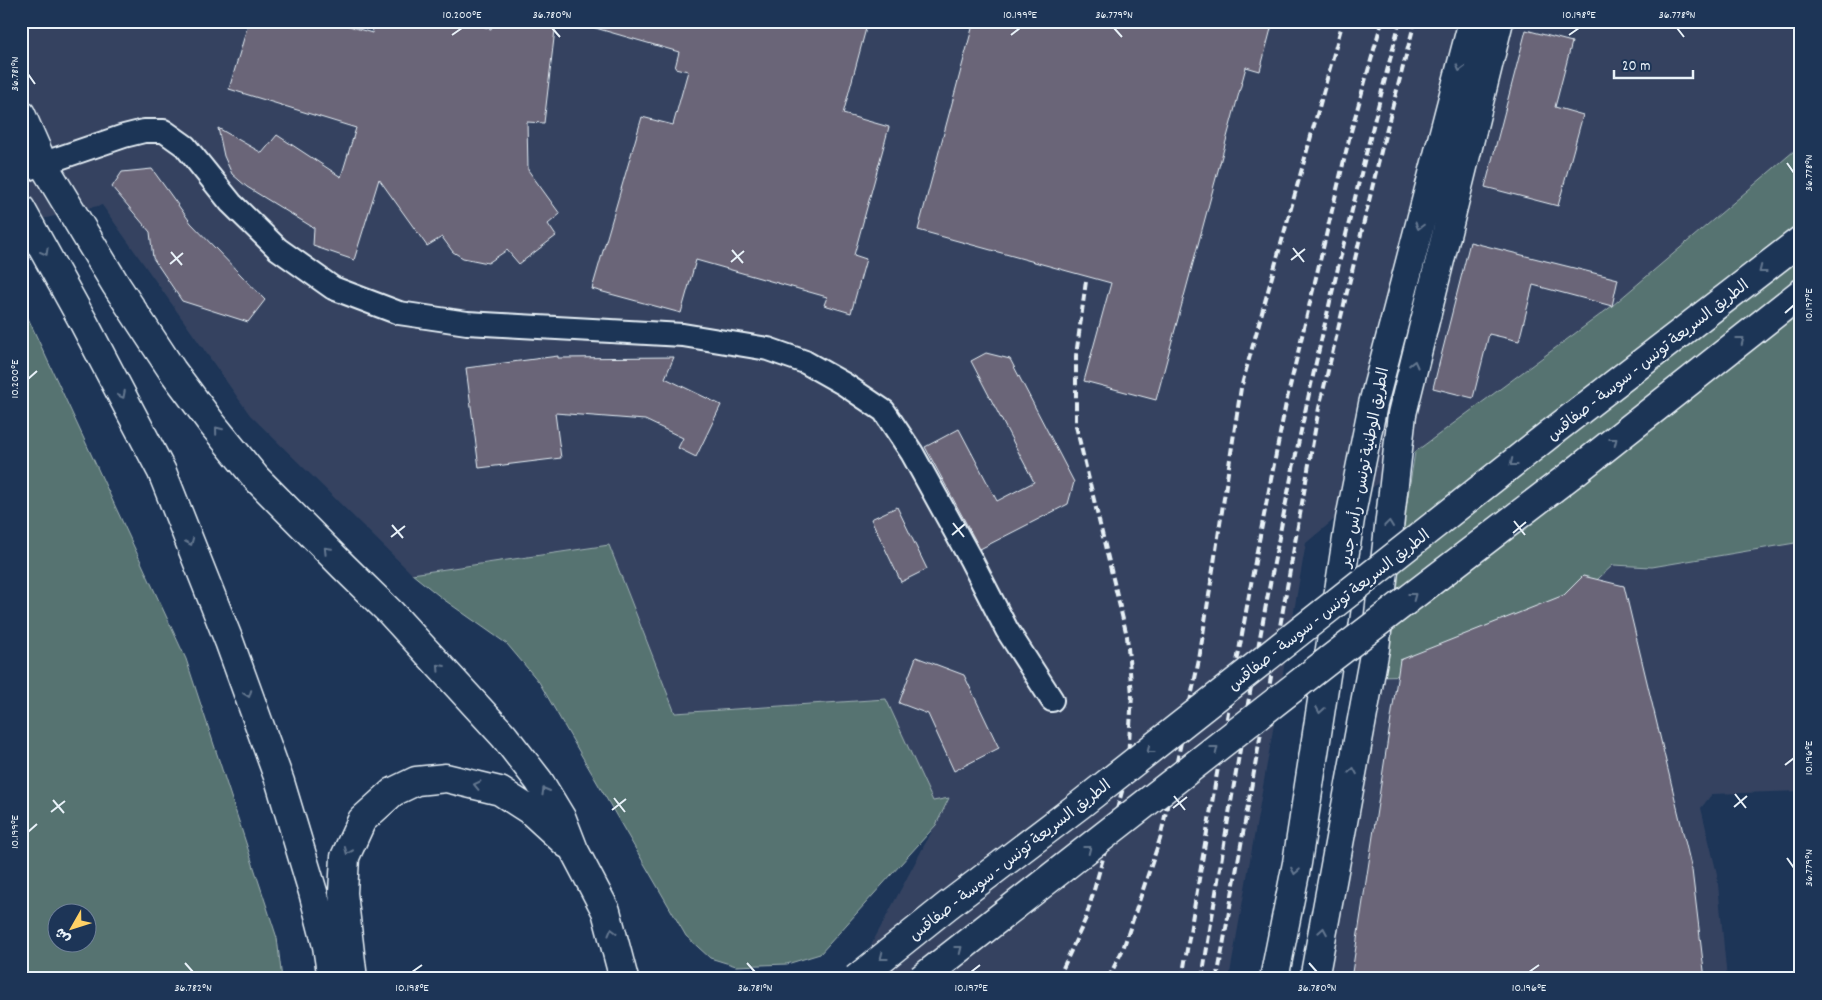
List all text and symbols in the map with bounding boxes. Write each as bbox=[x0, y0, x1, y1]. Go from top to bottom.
text: 10.200°E bbox=[443, 7, 482, 24]
text: 36.780°N bbox=[533, 7, 572, 24]
text: 10.199°E bbox=[1003, 7, 1038, 24]
text: 36.779°N bbox=[1095, 7, 1133, 24]
text: 10.198°E bbox=[1562, 7, 1596, 24]
text: 36.778°N bbox=[1659, 7, 1696, 24]
scale bar bbox=[1614, 48, 1693, 80]
text: 36.781°N bbox=[7, 56, 24, 92]
text: 20 m bbox=[1622, 56, 1650, 78]
one-way arrow bbox=[1456, 64, 1466, 72]
text: 36.778°N bbox=[1801, 154, 1818, 191]
one-way arrow bbox=[1415, 221, 1425, 229]
one-way arrow bbox=[39, 247, 49, 256]
one-way arrow bbox=[1759, 264, 1768, 273]
street label: الطريق السريعة تونس - سوسة - صفاقس bbox=[1543, 275, 1754, 447]
text: 10.197°E bbox=[1801, 288, 1818, 322]
one-way arrow bbox=[1736, 337, 1745, 346]
text: 10.200°E bbox=[7, 359, 24, 398]
one-way arrow bbox=[1409, 360, 1419, 368]
street label: الطريق الوطنية تونس - رأس جدير bbox=[1334, 366, 1396, 571]
one-way arrow bbox=[116, 390, 126, 399]
one-way arrow bbox=[214, 427, 223, 436]
one-way arrow bbox=[1608, 438, 1618, 447]
one-way arrow bbox=[1510, 457, 1519, 465]
one-way arrow bbox=[1383, 520, 1394, 528]
street label: الطريق السريعة تونس - سوسة - صفاقس bbox=[1224, 525, 1435, 697]
one-way arrow bbox=[184, 538, 194, 546]
one-way arrow bbox=[324, 547, 333, 556]
one-way arrow bbox=[1407, 593, 1417, 602]
one-way arrow bbox=[437, 663, 446, 672]
one-way arrow bbox=[242, 689, 252, 698]
one-way arrow bbox=[1316, 706, 1326, 715]
text: 10.196°E bbox=[1801, 740, 1818, 775]
one-way arrow bbox=[1146, 744, 1155, 753]
one-way arrow bbox=[1210, 746, 1219, 755]
one-way arrow bbox=[1347, 767, 1357, 775]
street label: الطريق السريعة تونس - سوسة - صفاقس bbox=[905, 775, 1116, 947]
one-way arrow bbox=[472, 780, 481, 791]
one-way arrow bbox=[541, 787, 551, 796]
text: 10.199°E bbox=[7, 814, 24, 849]
one-way arrow bbox=[344, 846, 355, 855]
one-way arrow bbox=[1082, 846, 1091, 855]
text: 36.779°N bbox=[1801, 849, 1818, 887]
one-way arrow bbox=[1290, 866, 1301, 875]
north arrow bbox=[48, 902, 98, 952]
text: ش bbox=[51, 923, 76, 947]
one-way arrow bbox=[1317, 926, 1328, 935]
one-way arrow bbox=[607, 927, 618, 936]
one-way arrow bbox=[953, 946, 963, 955]
one-way arrow bbox=[880, 951, 889, 959]
text: 36.782°N bbox=[174, 980, 212, 997]
text: 10.198°E bbox=[395, 980, 429, 997]
text: 36.781°N bbox=[737, 980, 773, 997]
text: 10.197°E bbox=[954, 980, 988, 997]
text: 36.780°N bbox=[1298, 980, 1337, 997]
text: 10.196°E bbox=[1512, 980, 1547, 997]

